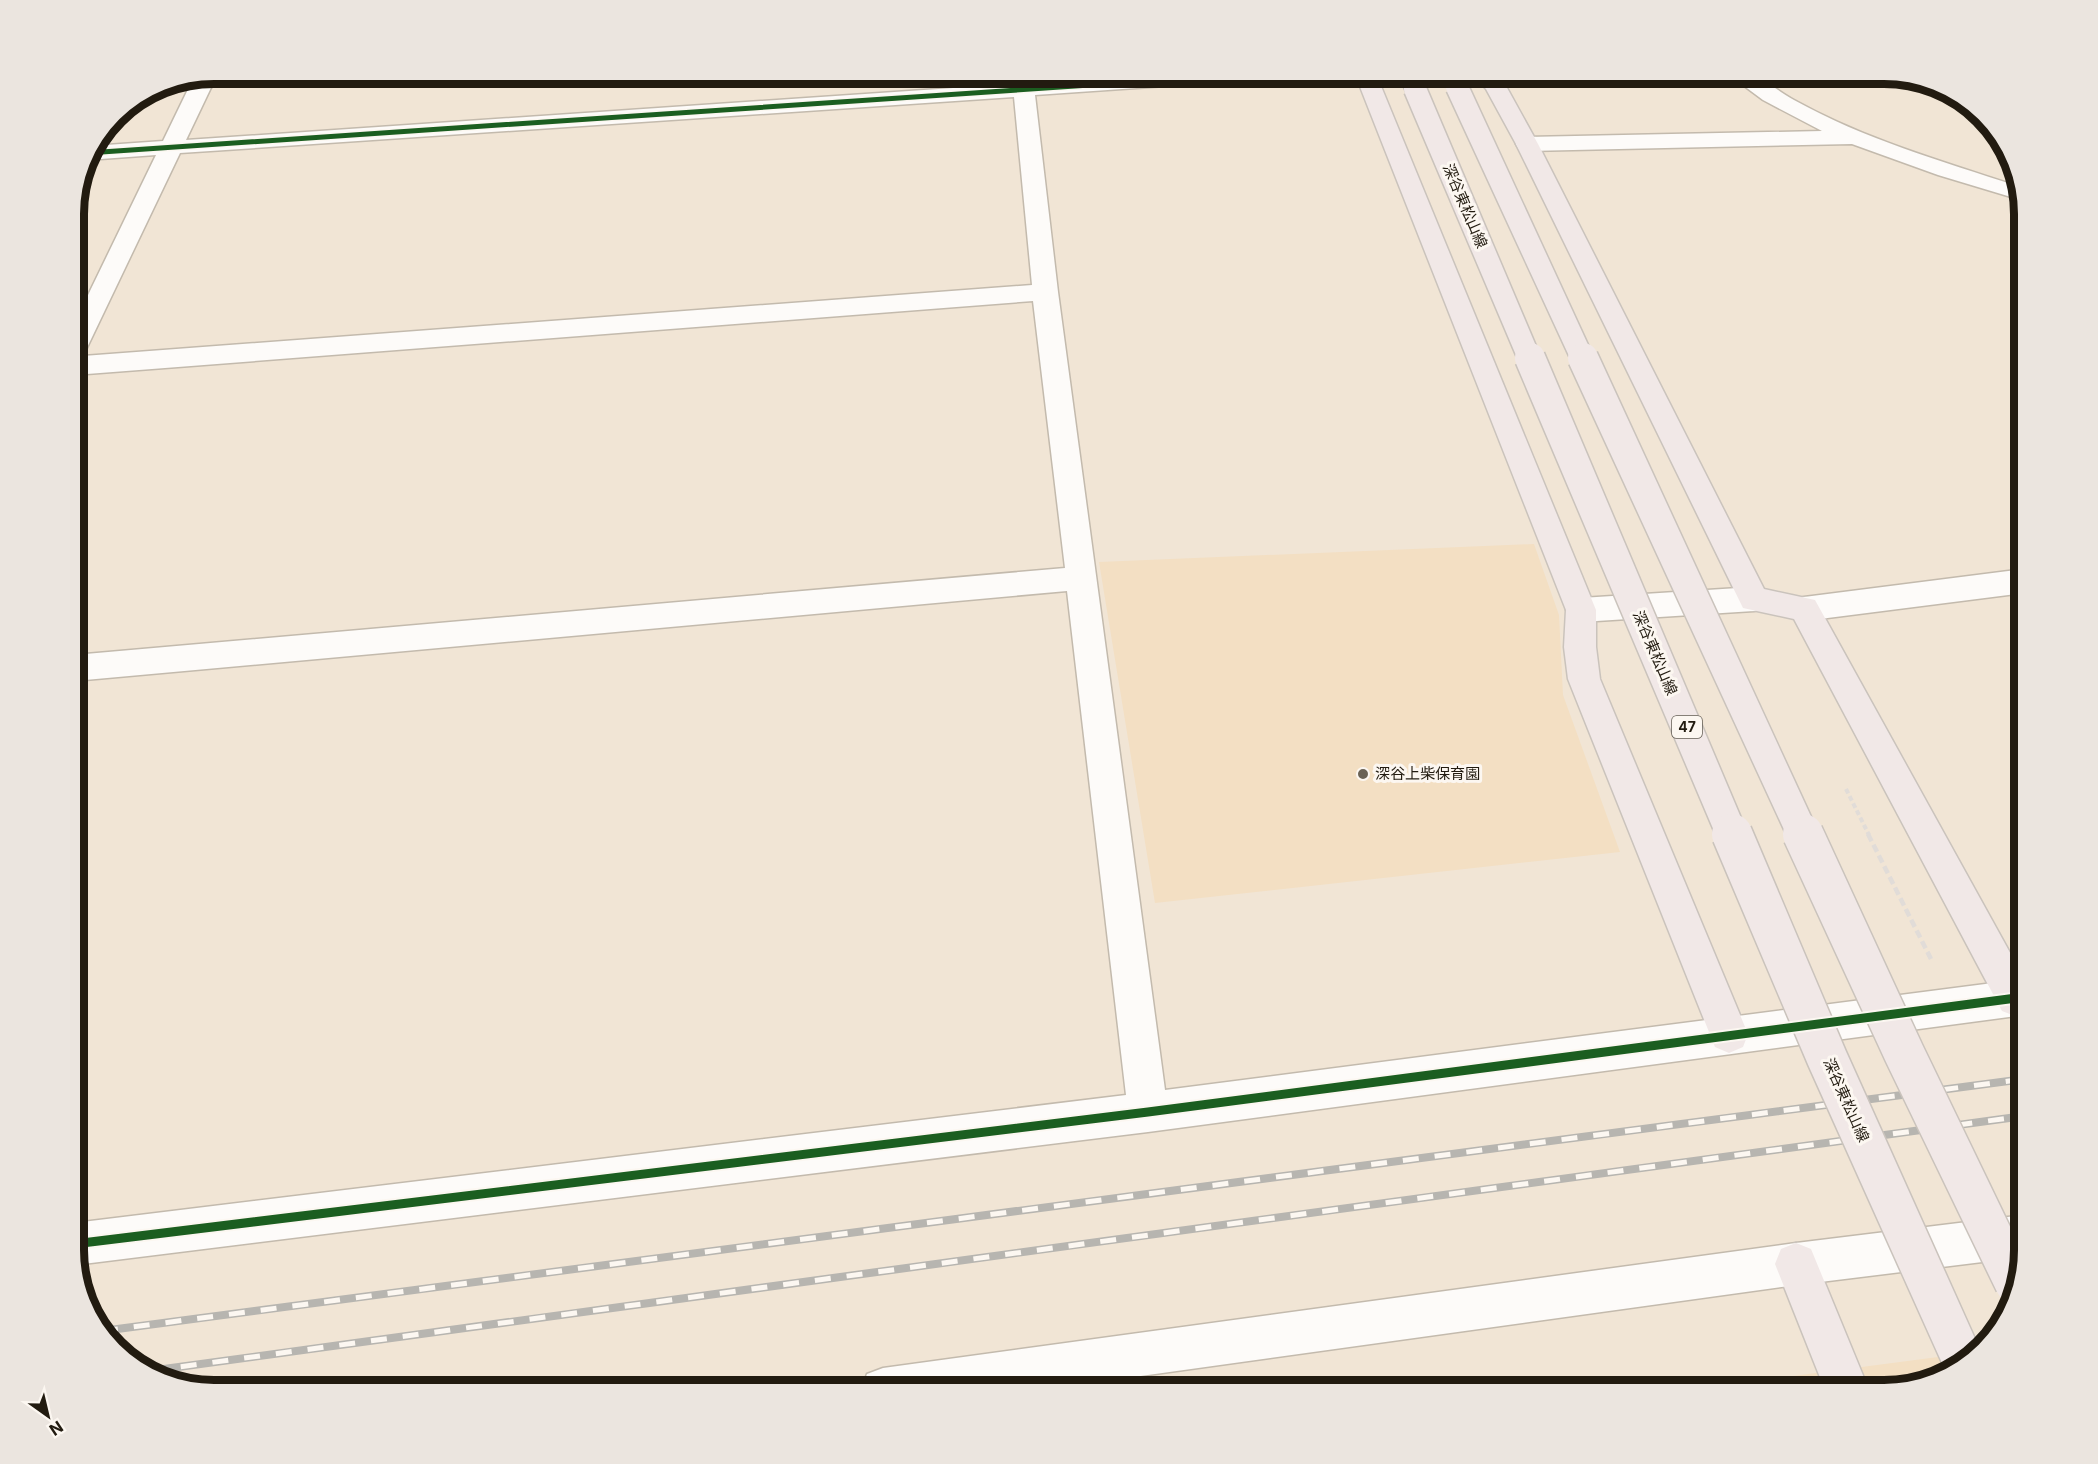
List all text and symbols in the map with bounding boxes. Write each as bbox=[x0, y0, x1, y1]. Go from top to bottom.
street label: 深谷東松山線 bbox=[1439, 161, 1492, 251]
street label: 深谷東松山線 bbox=[1629, 608, 1682, 698]
road number: 47 bbox=[1672, 716, 1702, 738]
place label: 深谷上柴保育園 bbox=[1375, 764, 1480, 783]
marker: 深谷上柴保育園 bbox=[1356, 767, 1370, 781]
street label: 深谷東松山線 bbox=[1819, 1055, 1873, 1145]
north arrow bbox=[18, 1386, 78, 1446]
text: N bbox=[46, 1417, 67, 1440]

